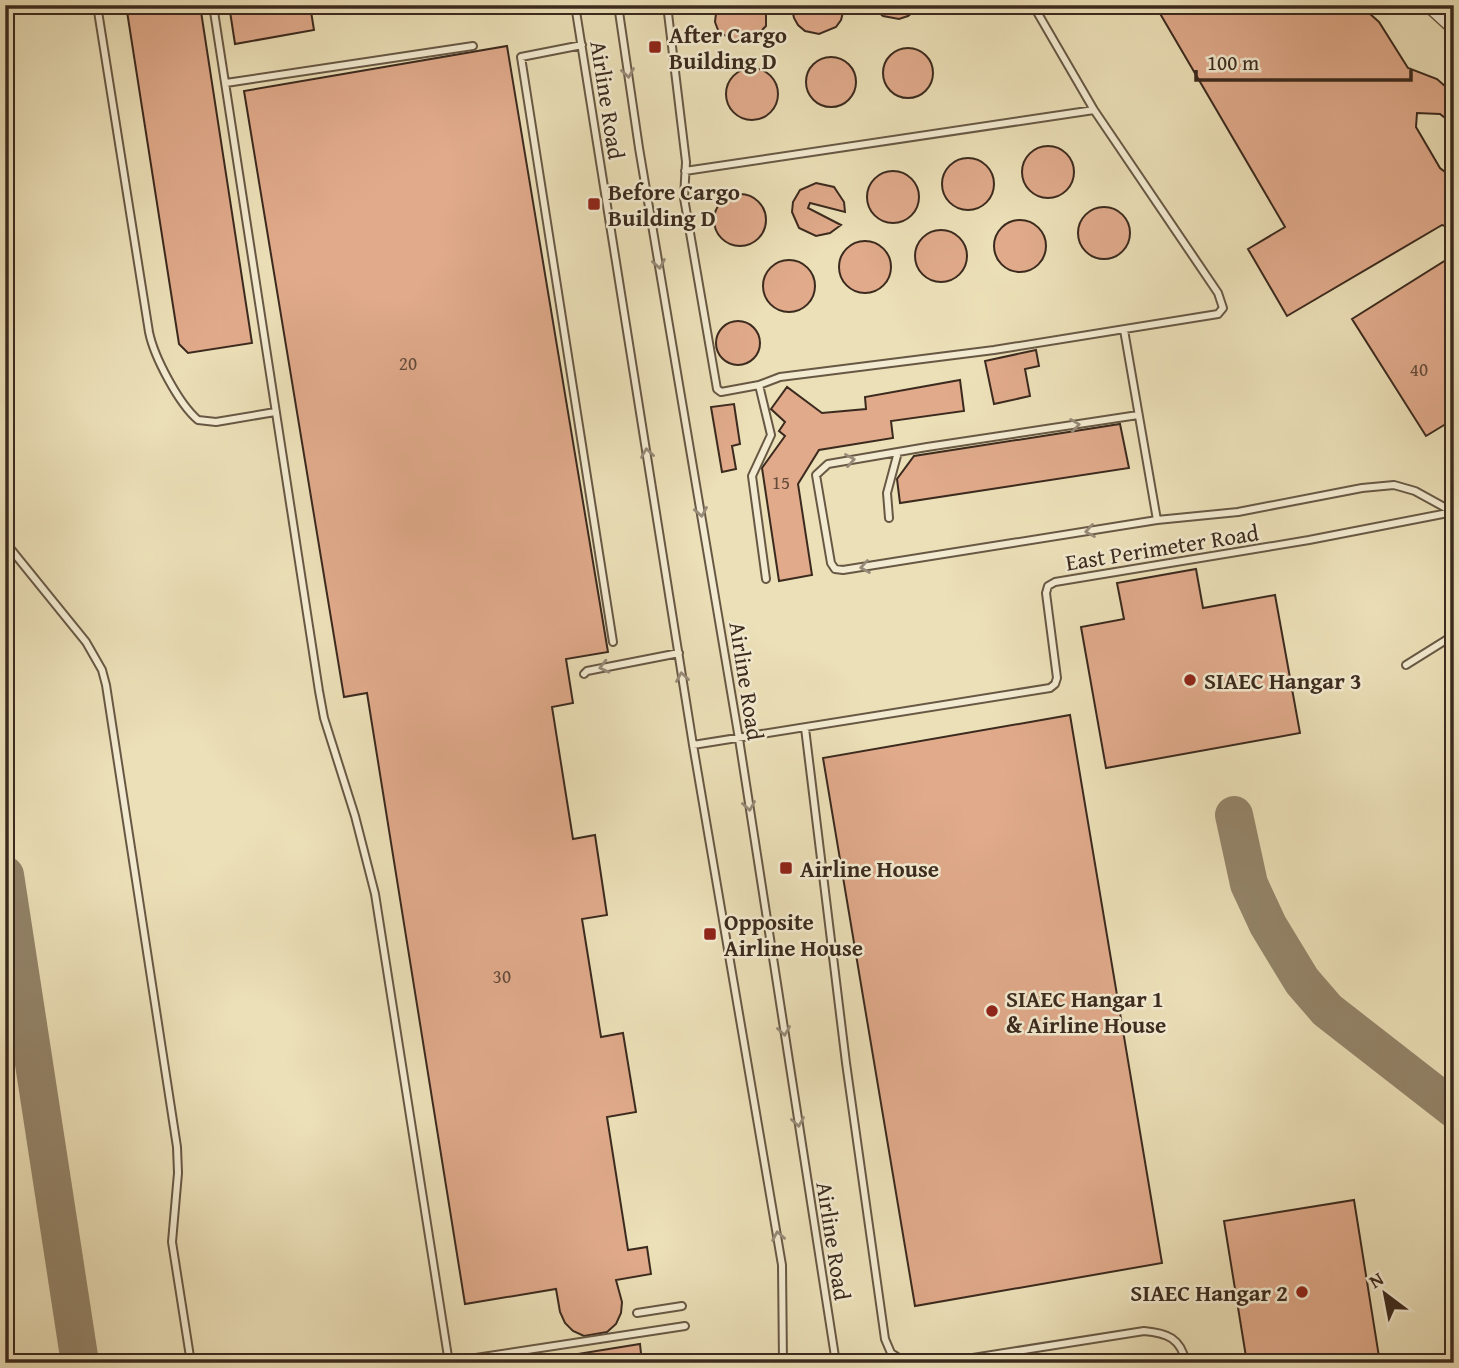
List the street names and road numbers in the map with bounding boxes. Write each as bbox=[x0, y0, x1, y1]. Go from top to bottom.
street label: Airline Road bbox=[582, 38, 634, 162]
street label: East Perimeter Road bbox=[1063, 515, 1262, 579]
street label: Airline Road bbox=[721, 619, 773, 743]
street label: Airline Road bbox=[808, 1179, 860, 1303]

